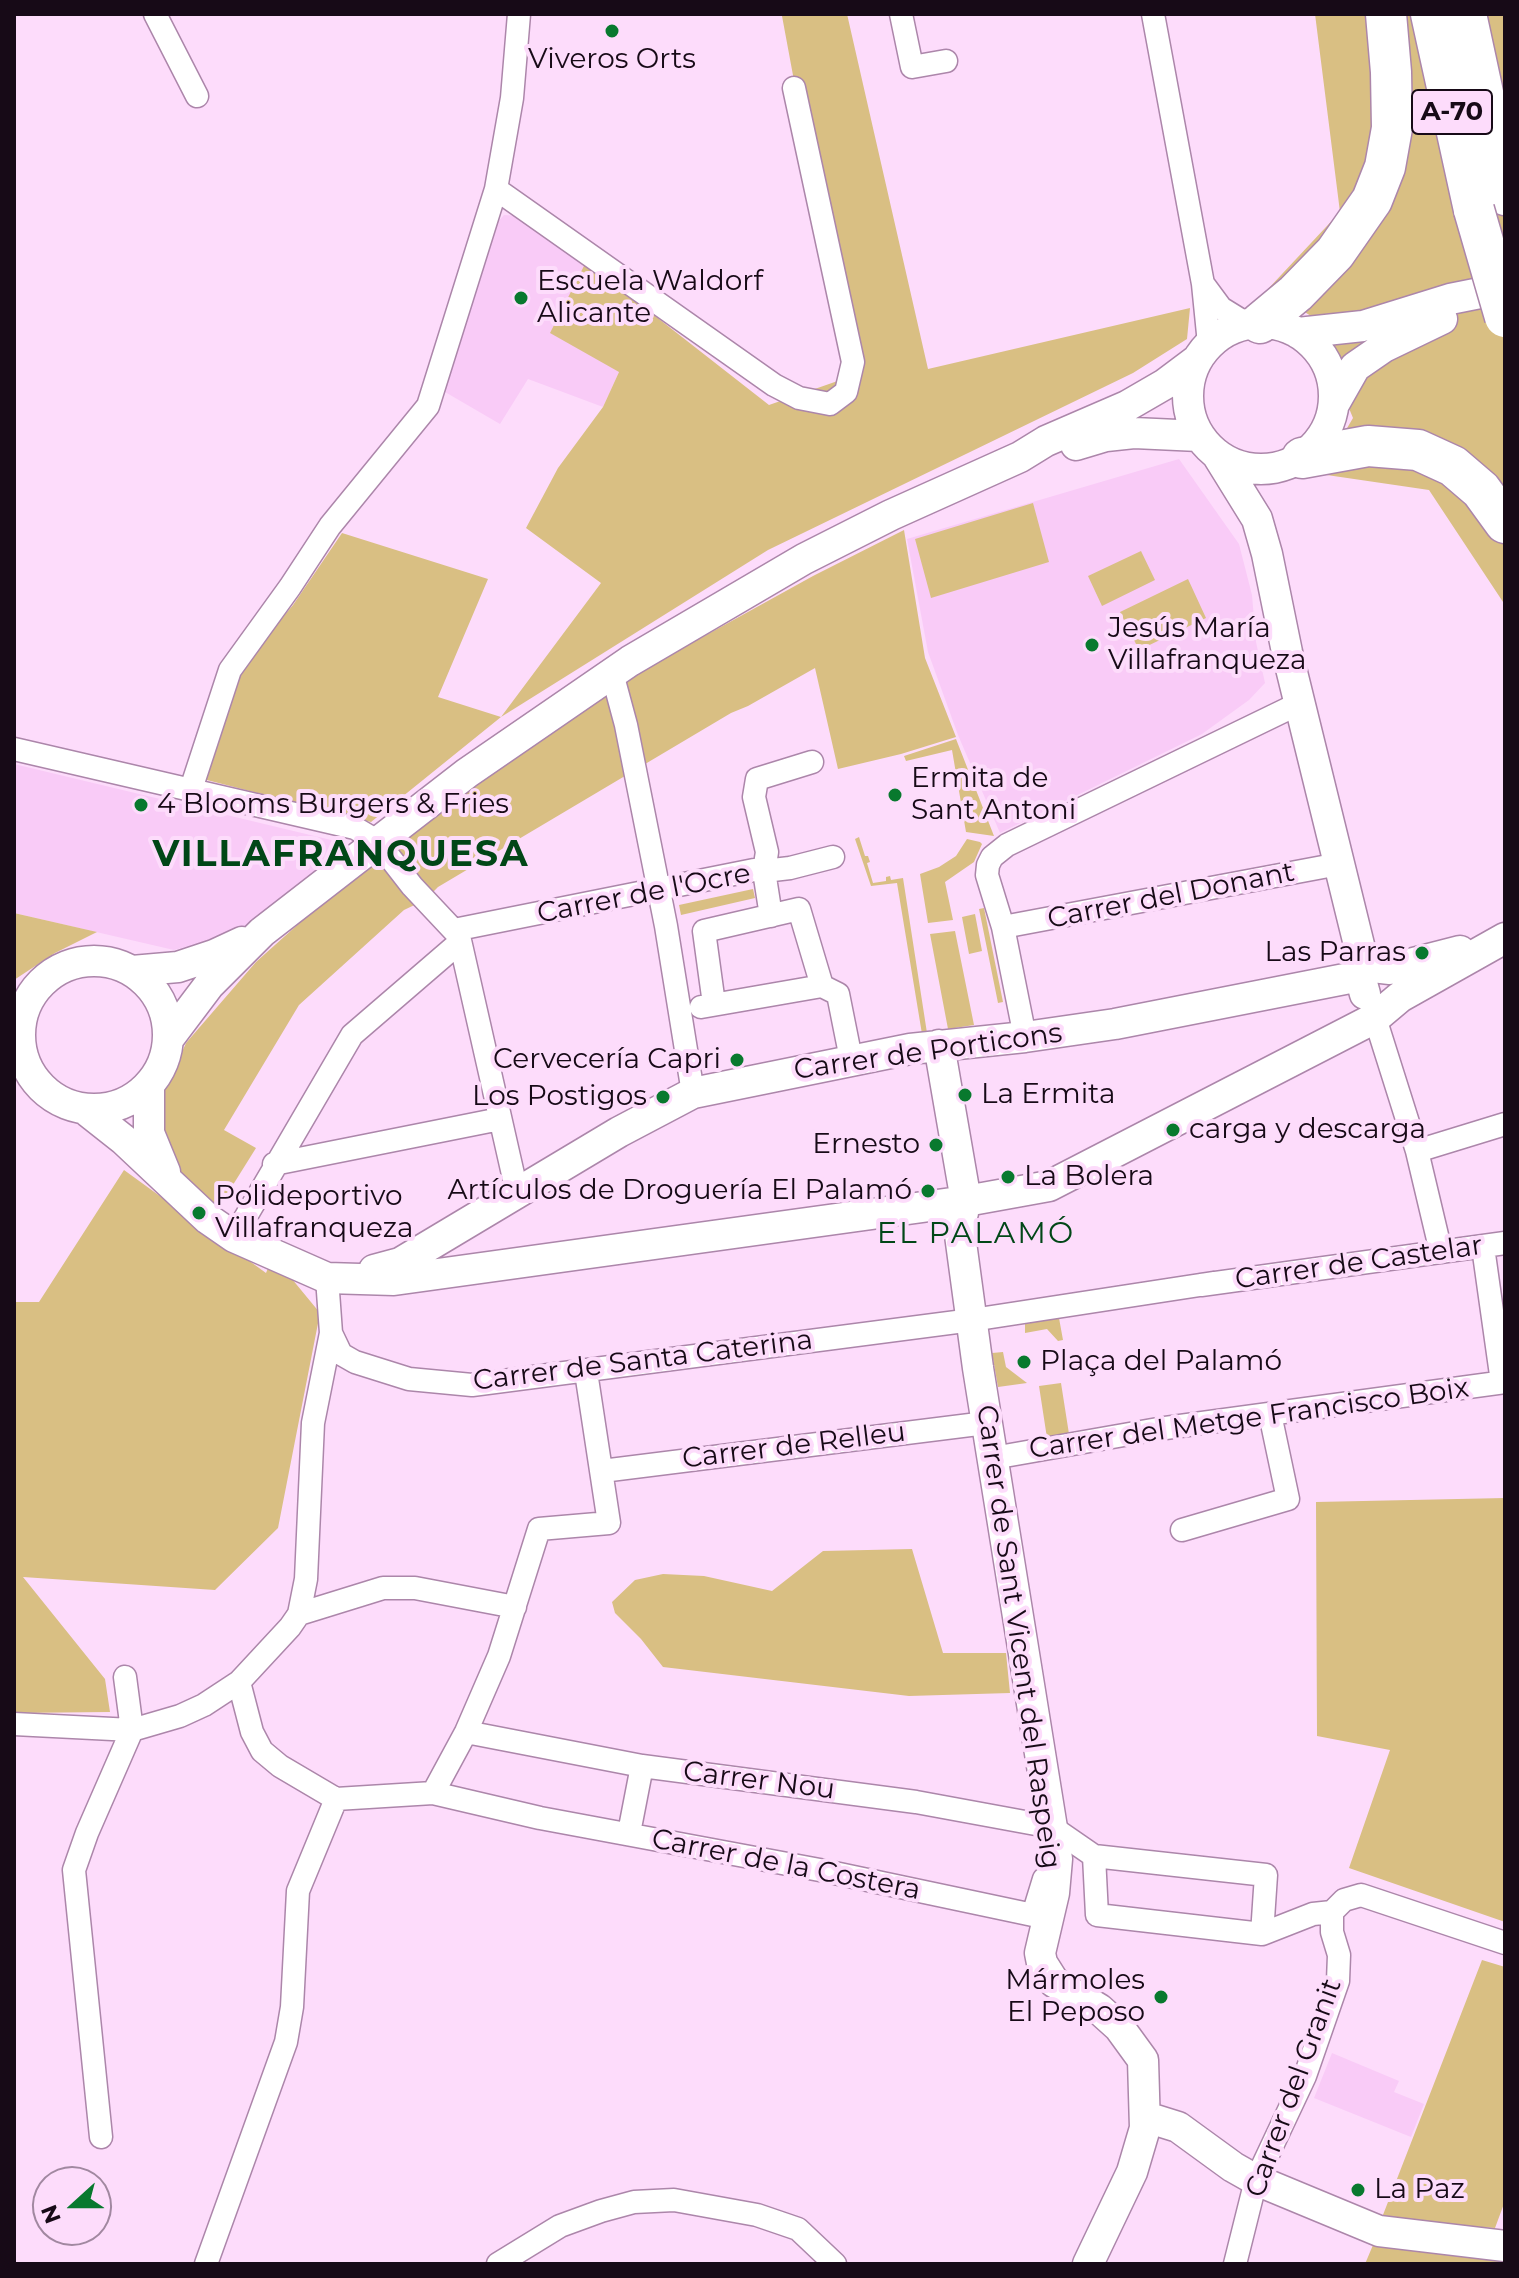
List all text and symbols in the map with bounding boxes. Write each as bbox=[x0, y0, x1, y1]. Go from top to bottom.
marker: Viveros Orts bbox=[603, 22, 621, 40]
place label: Viveros Orts bbox=[528, 43, 696, 77]
road number: A-70 bbox=[1412, 90, 1492, 134]
place label: Escuela Waldorf Alicante bbox=[537, 265, 763, 331]
marker: Escuela Waldorf Alicante bbox=[512, 289, 530, 307]
place label: Jesús María Villafranqueza bbox=[1108, 612, 1307, 678]
marker: Jesús María Villafranqueza bbox=[1083, 636, 1101, 654]
place label: Ermita de Sant Antoni bbox=[911, 762, 1076, 828]
marker: Ermita de Sant Antoni bbox=[886, 786, 904, 804]
place label: 4 Blooms Burgers & Fries bbox=[157, 788, 509, 822]
marker: 4 Blooms Burgers & Fries bbox=[132, 796, 150, 814]
district label: VILLAFRANQUESA bbox=[153, 833, 529, 877]
street label: Carrer del Donant bbox=[1045, 856, 1297, 936]
street label: Carrer de l'Ocre bbox=[535, 857, 753, 931]
place label: Las Parras bbox=[1264, 936, 1406, 970]
marker: Las Parras bbox=[1413, 944, 1431, 962]
street label: Carrer de Porticons bbox=[792, 1017, 1064, 1087]
place label: Cervecería Capri bbox=[493, 1043, 721, 1077]
marker: Cervecería Capri bbox=[728, 1051, 746, 1069]
place label: La Ermita bbox=[981, 1078, 1115, 1112]
place label: Los Postigos bbox=[472, 1080, 647, 1114]
marker: La Ermita bbox=[956, 1086, 974, 1104]
marker: Los Postigos bbox=[654, 1088, 672, 1106]
place label: carga y descarga bbox=[1189, 1113, 1426, 1147]
marker: carga y descarga bbox=[1164, 1121, 1182, 1139]
place label: Ernesto bbox=[812, 1128, 920, 1162]
marker: Ernesto bbox=[927, 1136, 945, 1154]
place label: La Bolera bbox=[1024, 1160, 1154, 1194]
marker: La Bolera bbox=[999, 1168, 1017, 1186]
place label: Artículos de Droguería El Palamó bbox=[447, 1174, 912, 1208]
place label: Polideportivo Villafranqueza bbox=[215, 1180, 414, 1246]
marker: Artículos de Droguería El Palamó bbox=[919, 1182, 937, 1200]
marker: Polideportivo Villafranqueza bbox=[190, 1204, 208, 1222]
district label: EL PALAMÓ bbox=[877, 1216, 1075, 1252]
street label: Carrer de Castelar bbox=[1233, 1229, 1485, 1297]
street label: Carrer de Santa Caterina bbox=[471, 1323, 815, 1399]
place label: Plaça del Palamó bbox=[1040, 1345, 1282, 1379]
marker: Plaça del Palamó bbox=[1015, 1353, 1033, 1371]
street label: Carrer del Metge Francisco Boix bbox=[1027, 1372, 1471, 1466]
street label: Carrer de Sant Vicent del Raspeig bbox=[969, 1403, 1067, 1871]
street label: Carrer de Relleu bbox=[680, 1416, 908, 1476]
street label: Carrer Nou bbox=[681, 1755, 837, 1807]
street label: Carrer de la Costera bbox=[649, 1822, 923, 1908]
place label: Mármoles El Peposo bbox=[1005, 1964, 1145, 2030]
street label: Carrer del Granit bbox=[1239, 1974, 1349, 2202]
marker: Mármoles El Peposo bbox=[1152, 1988, 1170, 2006]
north arrow bbox=[32, 2166, 112, 2246]
place label: La Paz bbox=[1374, 2173, 1465, 2207]
marker: La Paz bbox=[1349, 2181, 1367, 2199]
text: N bbox=[35, 2201, 67, 2227]

